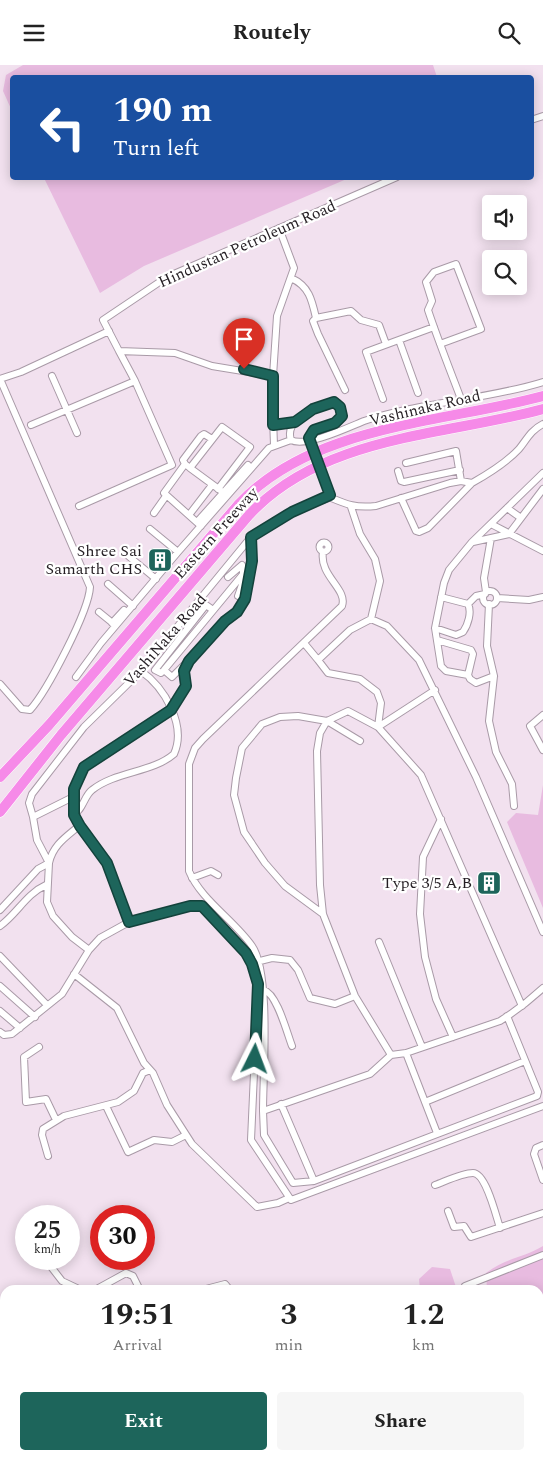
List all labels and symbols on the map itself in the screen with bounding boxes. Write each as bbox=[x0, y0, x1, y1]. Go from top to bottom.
street label: Hindustan Petroleum Road bbox=[154, 194, 340, 294]
pin bbox=[223, 318, 265, 369]
street label: Vashinaka Road bbox=[367, 384, 483, 432]
street label: Eastern Freeway bbox=[168, 481, 265, 584]
place label: Shree Sai Samarth CHS bbox=[45, 539, 142, 581]
building icon: Shree Sai Samarth CHS bbox=[147, 547, 173, 573]
street label: VashiNaka Road bbox=[118, 588, 212, 692]
building icon: Type 3/5 A,B bbox=[476, 870, 502, 896]
place label: Type 3/5 A,B bbox=[382, 871, 472, 895]
position arrow bbox=[228, 1032, 280, 1084]
speed limit sign: 30 bbox=[90, 1205, 155, 1270]

